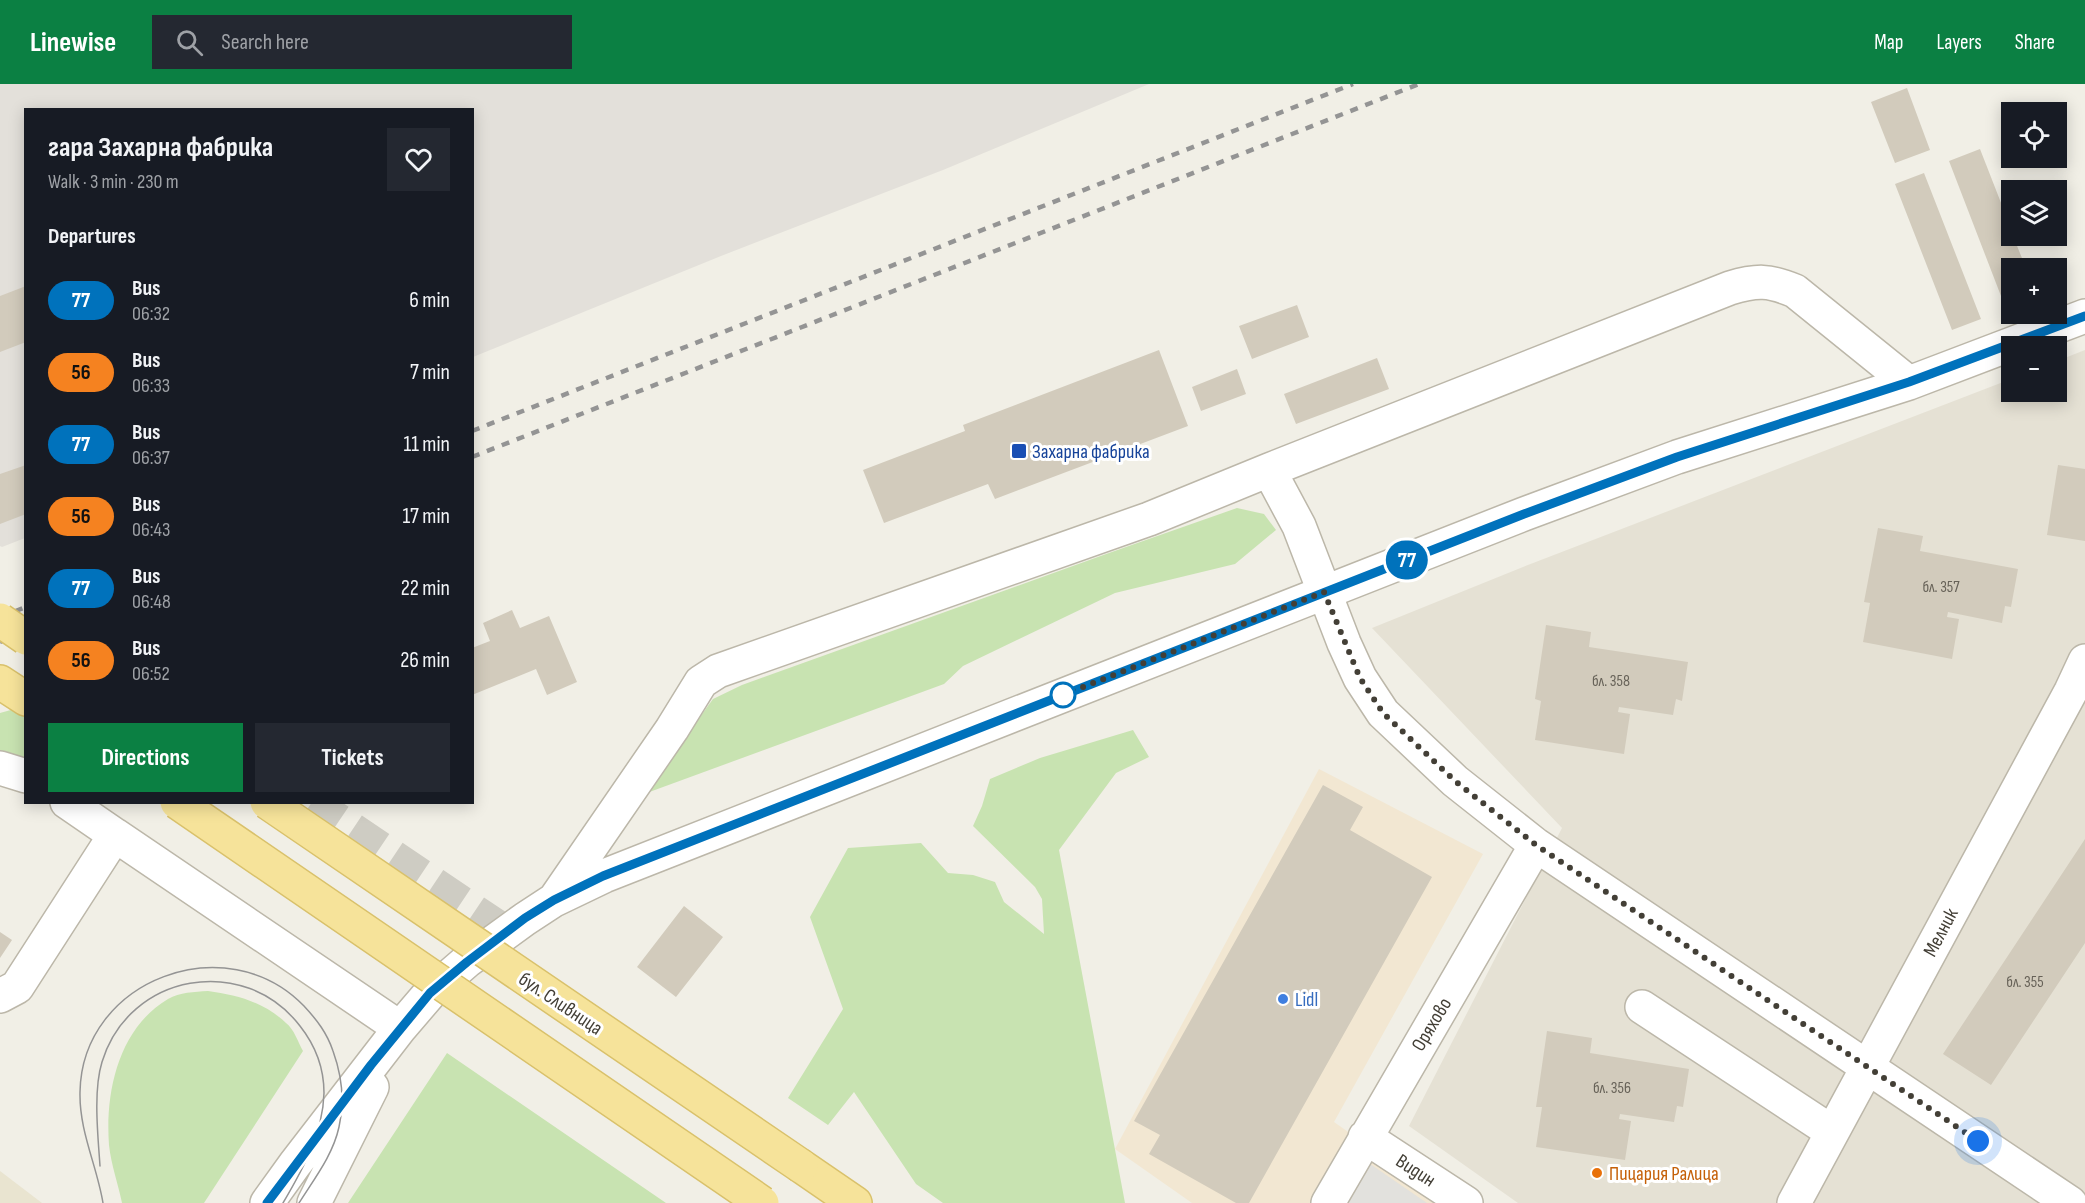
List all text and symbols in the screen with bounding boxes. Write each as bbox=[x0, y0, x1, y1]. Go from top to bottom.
search box bbox=[152, 15, 572, 69]
text: Linewise bbox=[30, 26, 116, 59]
icon: search bbox=[173, 26, 206, 59]
text: Search here bbox=[221, 29, 309, 56]
text: Map bbox=[1874, 30, 1903, 55]
text: Layers bbox=[1936, 30, 1982, 55]
text: Share bbox=[2015, 30, 2055, 55]
map controls bbox=[2001, 102, 2067, 402]
button: locate bbox=[2001, 102, 2067, 168]
button: heart bbox=[387, 128, 450, 191]
text: гара Захарна фабрика bbox=[48, 131, 273, 164]
text: Walk · 3 min · 230 m bbox=[48, 170, 179, 194]
button: layers bbox=[2001, 180, 2067, 246]
text: Departures bbox=[48, 223, 136, 250]
button: + bbox=[2001, 258, 2067, 324]
text: Bus bbox=[132, 275, 161, 302]
text: 6 min bbox=[409, 287, 450, 314]
text: 77 bbox=[72, 288, 90, 313]
text: 06:32 bbox=[132, 302, 170, 326]
button: − bbox=[2001, 336, 2067, 402]
text: Bus bbox=[132, 347, 161, 374]
text: 7 min bbox=[410, 359, 450, 386]
text: 56 bbox=[71, 360, 91, 385]
text: 06:33 bbox=[132, 374, 170, 398]
text: Bus bbox=[132, 419, 161, 446]
text: 11 min bbox=[403, 431, 450, 458]
text: 77 bbox=[72, 432, 90, 457]
place label: Захарна фабрика bbox=[1032, 440, 1150, 464]
marker: Захарна фабрика bbox=[1010, 442, 1028, 460]
text: 06:37 bbox=[132, 446, 170, 470]
text: Bus bbox=[132, 491, 161, 518]
text: 17 min bbox=[402, 503, 450, 530]
text: 56 bbox=[71, 504, 91, 529]
text: 06:43 bbox=[132, 518, 170, 542]
line badge: 77 bbox=[1380, 540, 1434, 580]
text: 77 bbox=[1398, 548, 1416, 573]
text: Bus bbox=[132, 563, 161, 590]
text: 22 min bbox=[401, 575, 450, 602]
text: 77 bbox=[72, 576, 90, 601]
house number: бл. 357 bbox=[1922, 578, 1960, 597]
text: 06:48 bbox=[132, 590, 171, 614]
text: Bus bbox=[132, 635, 161, 662]
text: 26 min bbox=[400, 647, 450, 674]
text: 56 bbox=[71, 648, 91, 673]
text: 06:52 bbox=[132, 662, 170, 686]
house number: бл. 358 bbox=[1592, 672, 1630, 691]
unlabelled marker bbox=[1050, 682, 1076, 708]
button: Directions bbox=[48, 723, 243, 792]
button: Tickets bbox=[255, 723, 450, 792]
street label: Мелник bbox=[1918, 904, 1964, 961]
street label: бул. Сливница bbox=[514, 967, 607, 1041]
house number: бл. 355 bbox=[2006, 973, 2044, 992]
place label: Lidl bbox=[1295, 988, 1318, 1012]
marker: Lidl bbox=[1276, 992, 1290, 1006]
street label: Оряхово bbox=[1407, 993, 1457, 1056]
house number: бл. 356 bbox=[1593, 1079, 1631, 1098]
your location bbox=[1963, 1126, 1993, 1156]
street label: Видин bbox=[1391, 1149, 1440, 1192]
place label: Пицария Ралица bbox=[1609, 1162, 1719, 1186]
marker: Пицария Ралица bbox=[1590, 1166, 1604, 1180]

